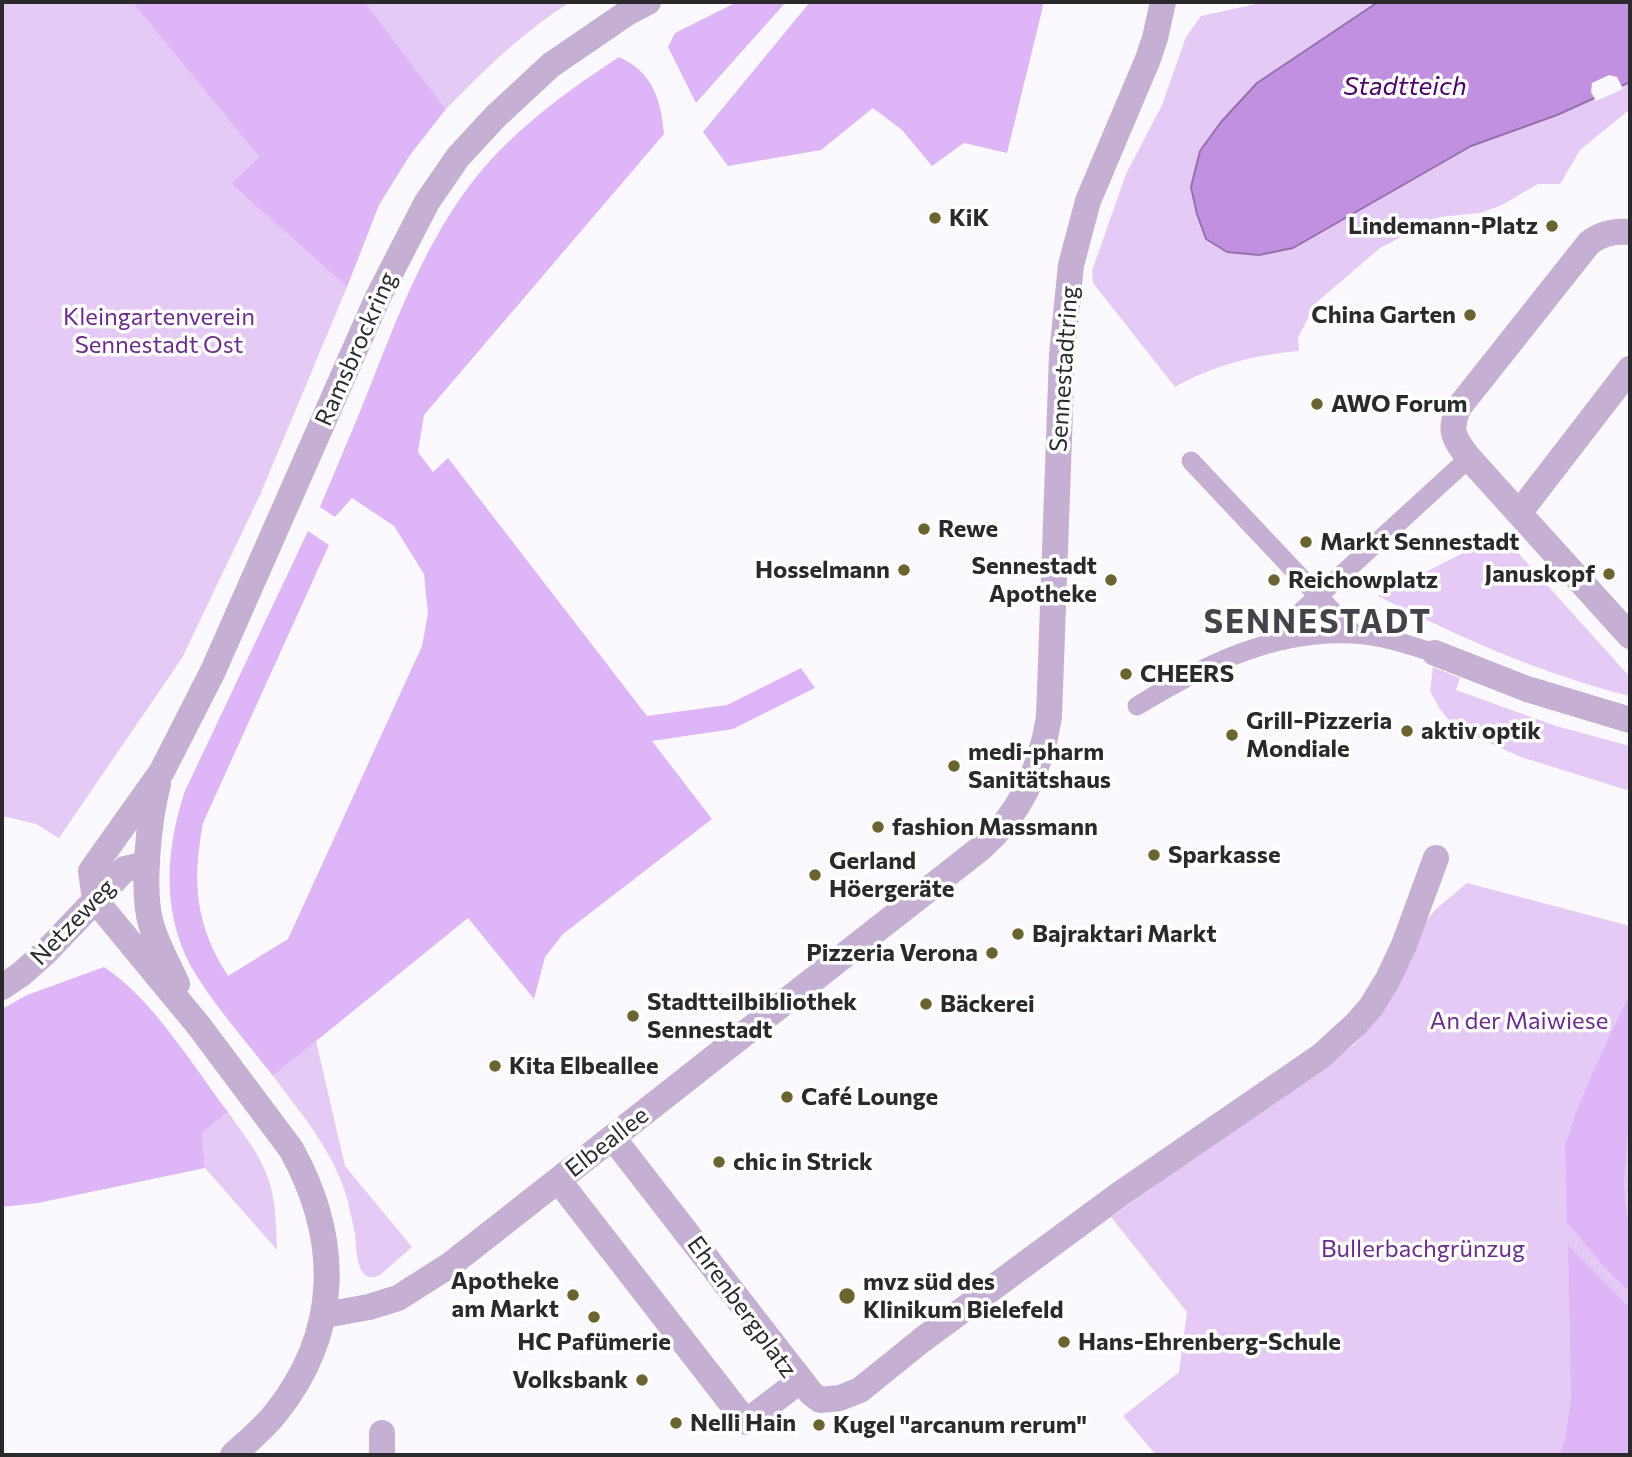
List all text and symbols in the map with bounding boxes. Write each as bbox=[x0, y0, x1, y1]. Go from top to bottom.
water label: Stadtteich bbox=[1343, 70, 1467, 102]
place label: KiK bbox=[949, 204, 989, 232]
marker: KiK bbox=[927, 210, 943, 226]
place label: Lindemann-Platz bbox=[1348, 212, 1538, 240]
marker: Lindemann-Platz bbox=[1544, 218, 1560, 234]
street label: Ramsbrockring bbox=[309, 268, 403, 430]
street label: Sennestadtring bbox=[1044, 285, 1084, 453]
place label: China Garten bbox=[1311, 301, 1456, 329]
park label: Kleingartenverein Sennestadt Ost bbox=[63, 303, 255, 359]
marker: China Garten bbox=[1462, 307, 1478, 323]
place label: AWO Forum bbox=[1331, 390, 1468, 418]
marker: AWO Forum bbox=[1309, 396, 1325, 412]
place label: Rewe bbox=[938, 515, 998, 543]
marker: Rewe bbox=[916, 521, 932, 537]
place label: Markt Sennestadt bbox=[1320, 528, 1519, 556]
marker: Markt Sennestadt bbox=[1298, 534, 1314, 550]
place label: Sennestadt Apotheke bbox=[972, 552, 1097, 608]
place label: Hosselmann bbox=[755, 556, 890, 584]
place label: Januskopf bbox=[1484, 560, 1595, 588]
marker: Hosselmann bbox=[896, 562, 912, 578]
place label: Reichowplatz bbox=[1288, 566, 1438, 594]
marker: Januskopf bbox=[1601, 566, 1617, 582]
marker: Sennestadt Apotheke bbox=[1103, 572, 1119, 588]
marker: Reichowplatz bbox=[1266, 572, 1282, 588]
district label: SENNESTADT bbox=[1205, 603, 1431, 641]
place label: CHEERS bbox=[1140, 660, 1234, 688]
marker: CHEERS bbox=[1118, 666, 1134, 682]
place label: Grill-Pizzeria Mondiale bbox=[1246, 707, 1392, 763]
place label: aktiv optik bbox=[1421, 717, 1541, 745]
marker: aktiv optik bbox=[1399, 723, 1415, 739]
marker: Grill-Pizzeria Mondiale bbox=[1224, 727, 1240, 743]
place label: medi-pharm Sanitätshaus bbox=[968, 738, 1111, 794]
marker: medi-pharm Sanitätshaus bbox=[946, 758, 962, 774]
place label: fashion Massmann bbox=[892, 813, 1098, 841]
marker: fashion Massmann bbox=[870, 819, 886, 835]
place label: Sparkasse bbox=[1168, 841, 1281, 869]
place label: Gerland Höergeräte bbox=[829, 847, 954, 903]
marker: Sparkasse bbox=[1146, 847, 1162, 863]
marker: Gerland Höergeräte bbox=[807, 867, 823, 883]
street label: Netzeweg bbox=[25, 873, 121, 971]
place label: Bajraktari Markt bbox=[1032, 920, 1217, 948]
marker: Bajraktari Markt bbox=[1010, 926, 1026, 942]
place label: Pizzeria Verona bbox=[806, 939, 978, 967]
marker: Pizzeria Verona bbox=[984, 945, 1000, 961]
place label: Stadtteilbibliothek Sennestadt bbox=[647, 988, 857, 1044]
place label: Bäckerei bbox=[940, 990, 1035, 1018]
marker: Bäckerei bbox=[918, 996, 934, 1012]
park label: An der Maiwiese bbox=[1430, 1007, 1608, 1035]
marker: Stadtteilbibliothek Sennestadt bbox=[625, 1008, 641, 1024]
place label: Kita Elbeallee bbox=[509, 1052, 659, 1080]
marker: Kita Elbeallee bbox=[487, 1058, 503, 1074]
place label: Café Lounge bbox=[801, 1083, 938, 1111]
marker: Café Lounge bbox=[779, 1089, 795, 1105]
street label: Elbeallee bbox=[560, 1101, 654, 1183]
place label: chic in Strick bbox=[733, 1148, 873, 1176]
marker: chic in Strick bbox=[711, 1154, 727, 1170]
street label: Ehrenbergplatz bbox=[681, 1231, 803, 1383]
park label: Bullerbachgrünzug bbox=[1321, 1235, 1525, 1263]
place label: Apotheke am Markt bbox=[451, 1267, 559, 1323]
place label: mvz süd des Klinikum Bielefeld bbox=[863, 1268, 1063, 1324]
marker: mvz süd des Klinikum Bielefeld bbox=[837, 1286, 857, 1306]
marker: Apotheke am Markt bbox=[565, 1287, 581, 1303]
marker: HC Pafümerie bbox=[586, 1309, 602, 1325]
place label: HC Pafümerie bbox=[517, 1328, 671, 1356]
place label: Hans-Ehrenberg-Schule bbox=[1078, 1328, 1341, 1356]
marker: Hans-Ehrenberg-Schule bbox=[1056, 1334, 1072, 1350]
place label: Volksbank bbox=[512, 1366, 628, 1394]
marker: Volksbank bbox=[634, 1372, 650, 1388]
place label: Nelli Hain bbox=[690, 1409, 796, 1437]
place label: Kugel "arcanum rerum" bbox=[833, 1411, 1087, 1439]
marker: Nelli Hain bbox=[668, 1415, 684, 1431]
marker: Kugel "arcanum rerum" bbox=[811, 1417, 827, 1433]

